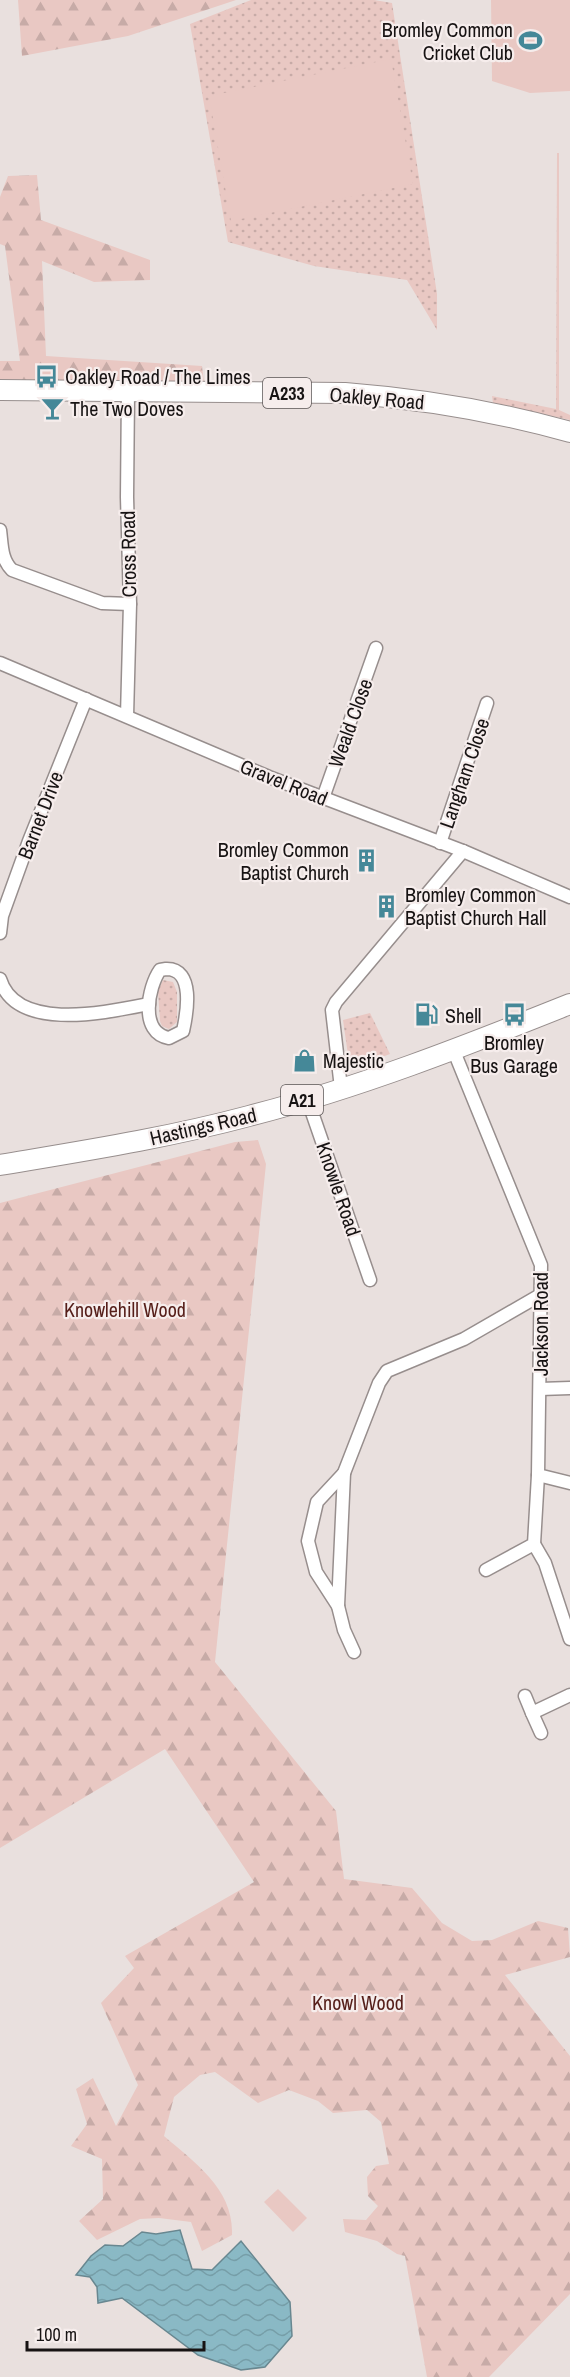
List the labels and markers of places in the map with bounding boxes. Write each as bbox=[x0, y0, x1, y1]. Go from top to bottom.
place label: Bromley Common Cricket Club bbox=[382, 16, 513, 66]
sports icon: Bromley Common Cricket Club bbox=[518, 28, 544, 54]
bus stop icon: Oakley Road / The Limes bbox=[34, 363, 60, 389]
place label: Oakley Road / The Limes bbox=[65, 363, 251, 390]
bar icon: The Two Doves bbox=[39, 395, 65, 421]
place label: The Two Doves bbox=[70, 395, 184, 422]
place label: Bromley Common Baptist Church bbox=[218, 836, 349, 886]
building icon: Bromley Common Baptist Church bbox=[354, 847, 380, 873]
place label: Bromley Common Baptist Church Hall bbox=[405, 881, 546, 931]
building icon: Bromley Common Baptist Church Hall bbox=[374, 893, 400, 919]
fuel station icon: Shell bbox=[414, 1002, 440, 1028]
place label: Shell bbox=[445, 1002, 481, 1029]
bus stop icon: Bromley Bus Garage bbox=[501, 1002, 527, 1028]
place label: Bromley Bus Garage bbox=[470, 1029, 558, 1079]
shop icon: Majestic bbox=[292, 1047, 318, 1073]
place label: Majestic bbox=[323, 1047, 384, 1074]

